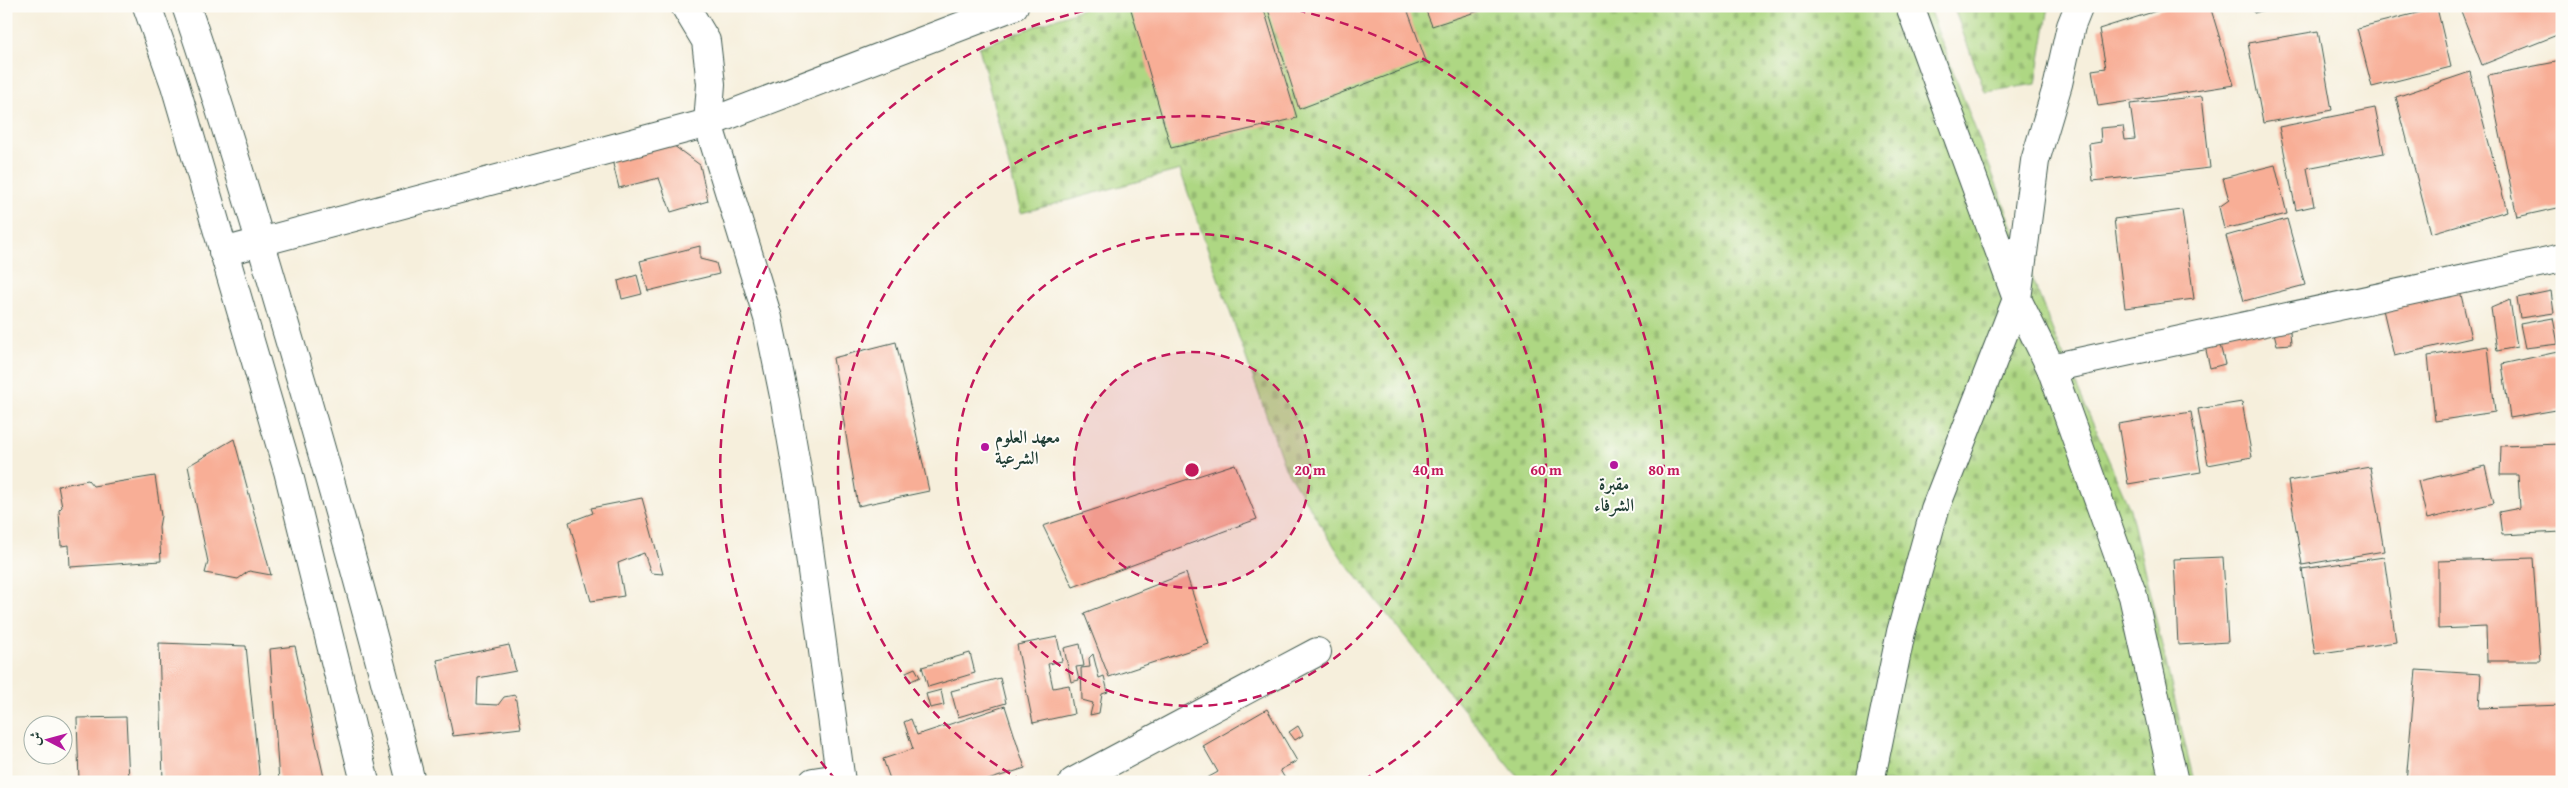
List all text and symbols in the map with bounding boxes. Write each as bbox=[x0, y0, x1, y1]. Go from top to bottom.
place label: معهد العلوم الشرعية bbox=[995, 423, 1060, 471]
marker: معهد العلوم الشرعية bbox=[979, 441, 991, 453]
text: 20 m bbox=[1294, 459, 1326, 480]
text: 40 m bbox=[1412, 459, 1444, 480]
text: 60 m bbox=[1530, 459, 1562, 480]
marker: مقبرة الشرفاء bbox=[1608, 459, 1620, 471]
text: 80 m bbox=[1648, 459, 1680, 480]
centre of rings bbox=[1183, 461, 1201, 479]
place label: مقبرة الشرفاء bbox=[1594, 470, 1634, 518]
north arrow bbox=[22, 716, 72, 766]
text: ش bbox=[24, 731, 46, 747]

